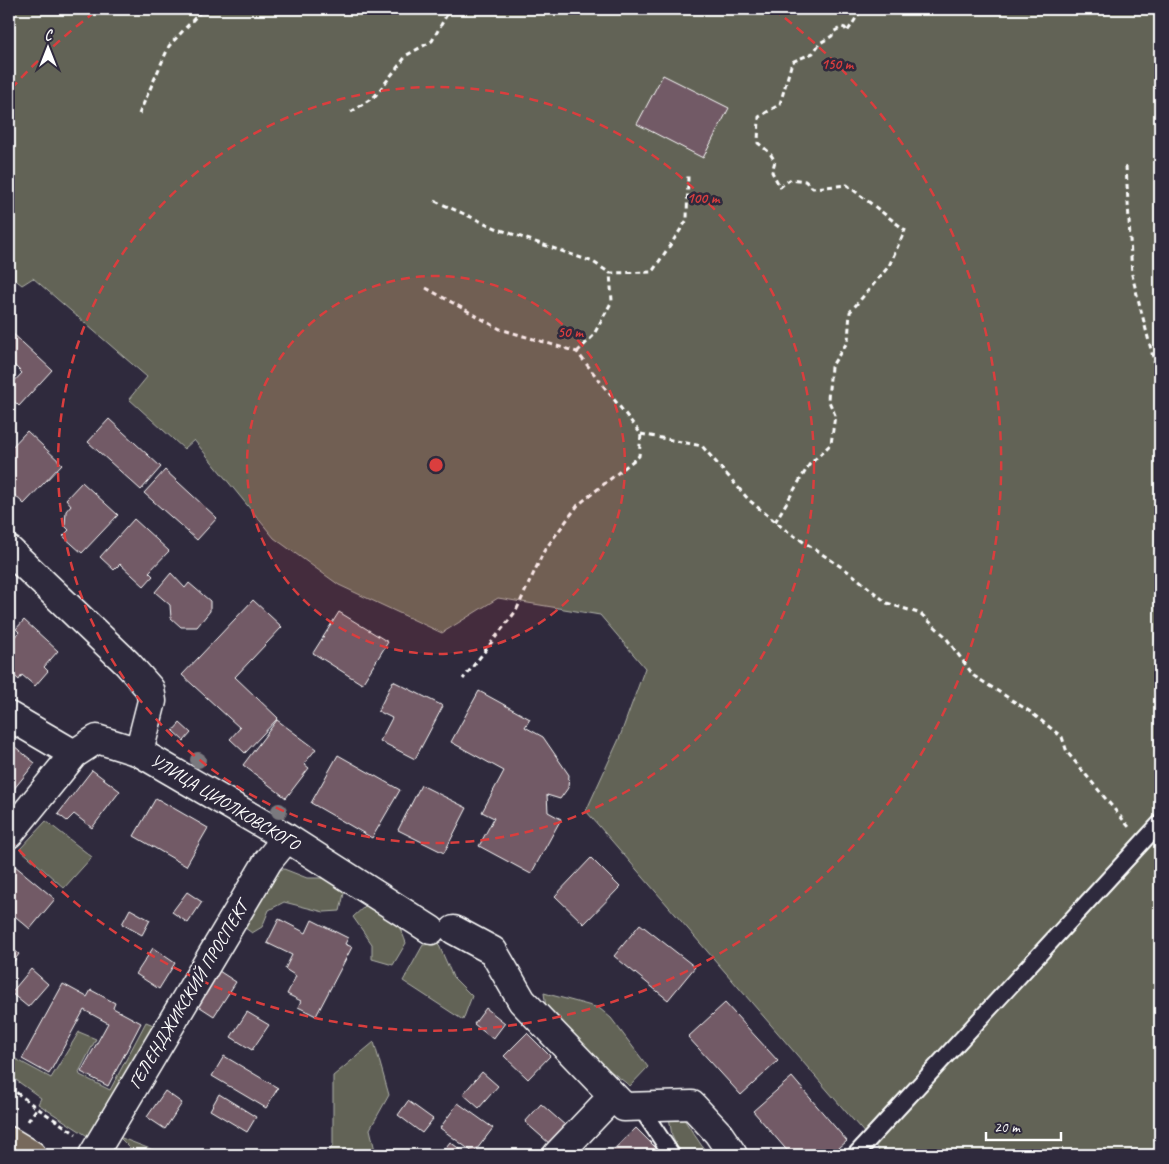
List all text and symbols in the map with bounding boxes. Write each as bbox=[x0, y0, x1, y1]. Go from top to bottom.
north arrow bbox=[22, 22, 72, 72]
text: С bbox=[45, 27, 54, 44]
text: 150 m bbox=[821, 55, 855, 74]
text: 100 m bbox=[687, 189, 721, 208]
text: 50 m bbox=[557, 323, 584, 342]
centre of rings bbox=[427, 456, 445, 474]
street label: УЛИЦА ЦИОЛКОВСКОГО bbox=[147, 749, 305, 856]
street label: ГЕЛЕНДЖИКСКИЙ ПРОСПЕКТ bbox=[123, 893, 255, 1093]
scale bar bbox=[986, 1109, 1062, 1141]
text: 20 m bbox=[994, 1118, 1021, 1137]

